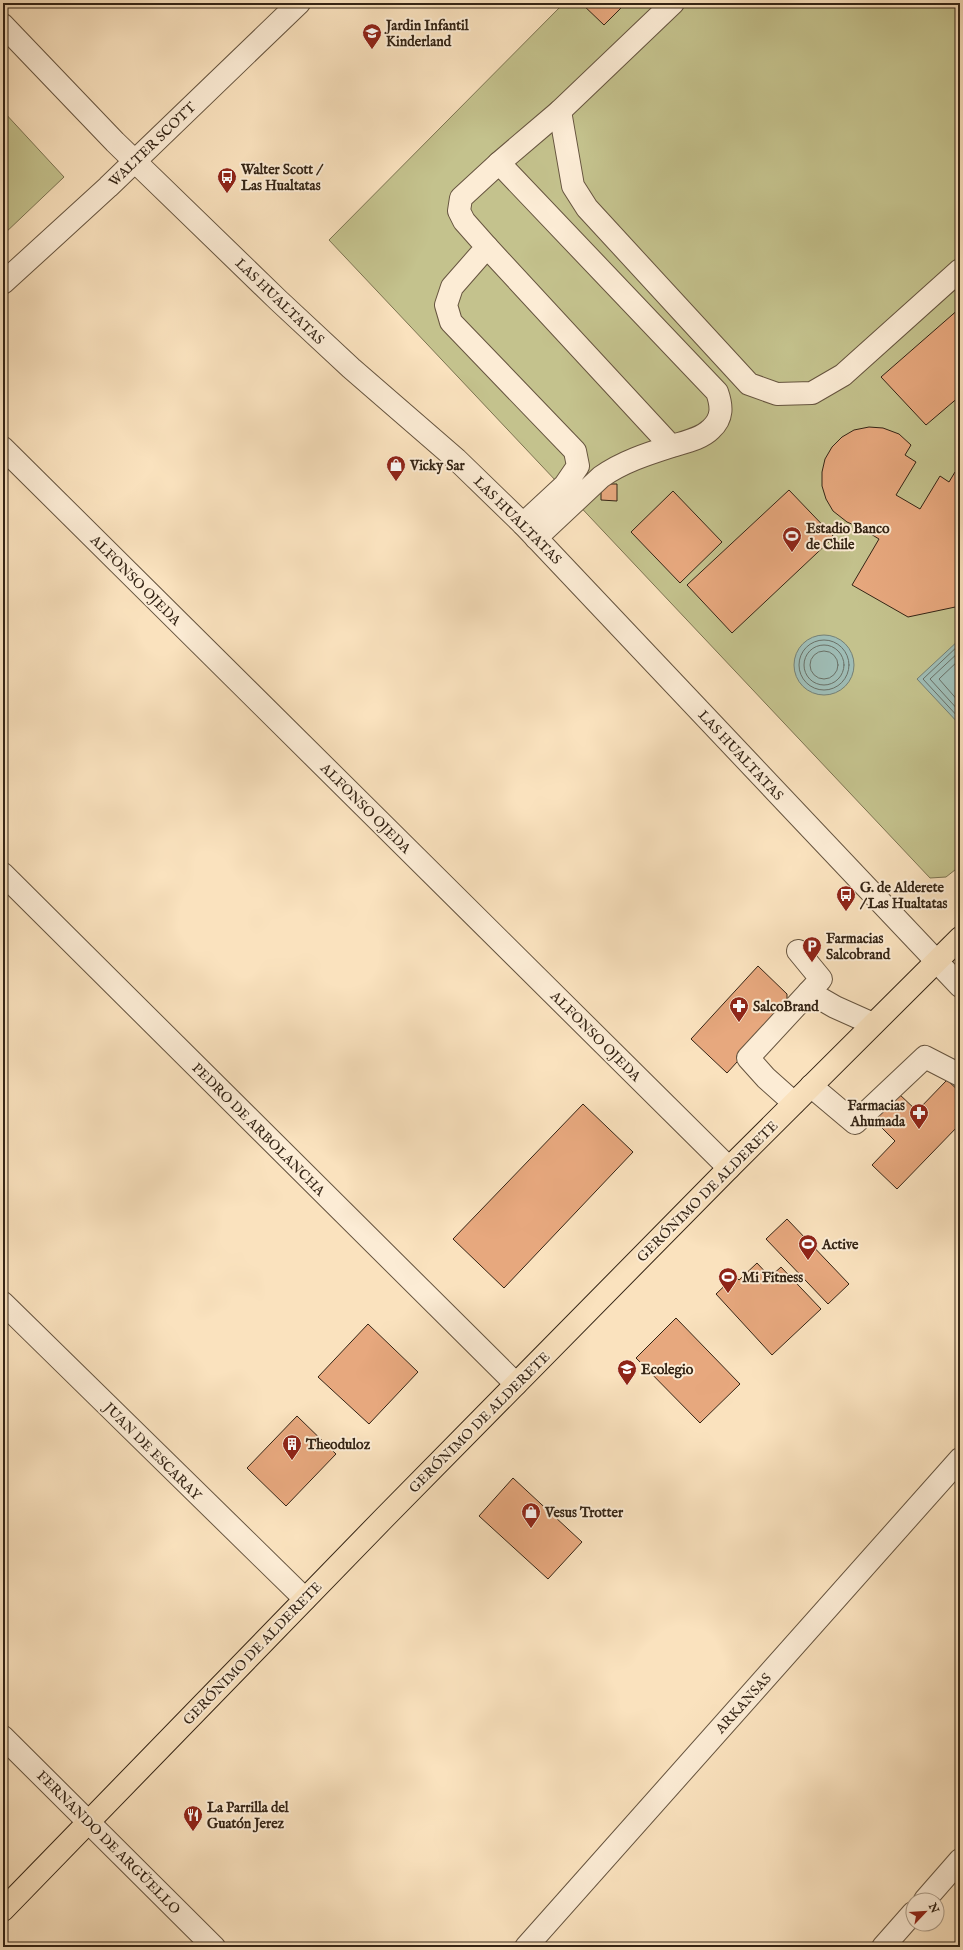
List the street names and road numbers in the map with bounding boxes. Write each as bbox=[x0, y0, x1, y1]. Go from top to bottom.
street label: WALTER SCOTT bbox=[105, 98, 201, 191]
street label: LAS HUALTATAS bbox=[231, 255, 328, 349]
street label: LAS HUALTATAS bbox=[470, 473, 565, 568]
street label: ALFONSO OJEDA bbox=[86, 531, 185, 630]
street label: LAS HUALTATAS bbox=[694, 707, 787, 805]
street label: ALFONSO OJEDA bbox=[316, 759, 415, 858]
street label: ALFONSO OJEDA bbox=[546, 987, 645, 1086]
street label: PEDRO DE ARBOLANCHA bbox=[188, 1059, 329, 1201]
street label: GERÓNIMO DE ALDERETE bbox=[633, 1116, 782, 1266]
street label: GERÓNIMO DE ALDERETE bbox=[405, 1347, 554, 1497]
street label: JUAN DE ESCARAY bbox=[98, 1398, 206, 1505]
street label: GERÓNIMO DE ALDERETE bbox=[179, 1577, 326, 1729]
street label: ARKANSAS bbox=[711, 1670, 776, 1738]
street label: FERNANDO DE ARGÜELLO bbox=[33, 1766, 185, 1919]

